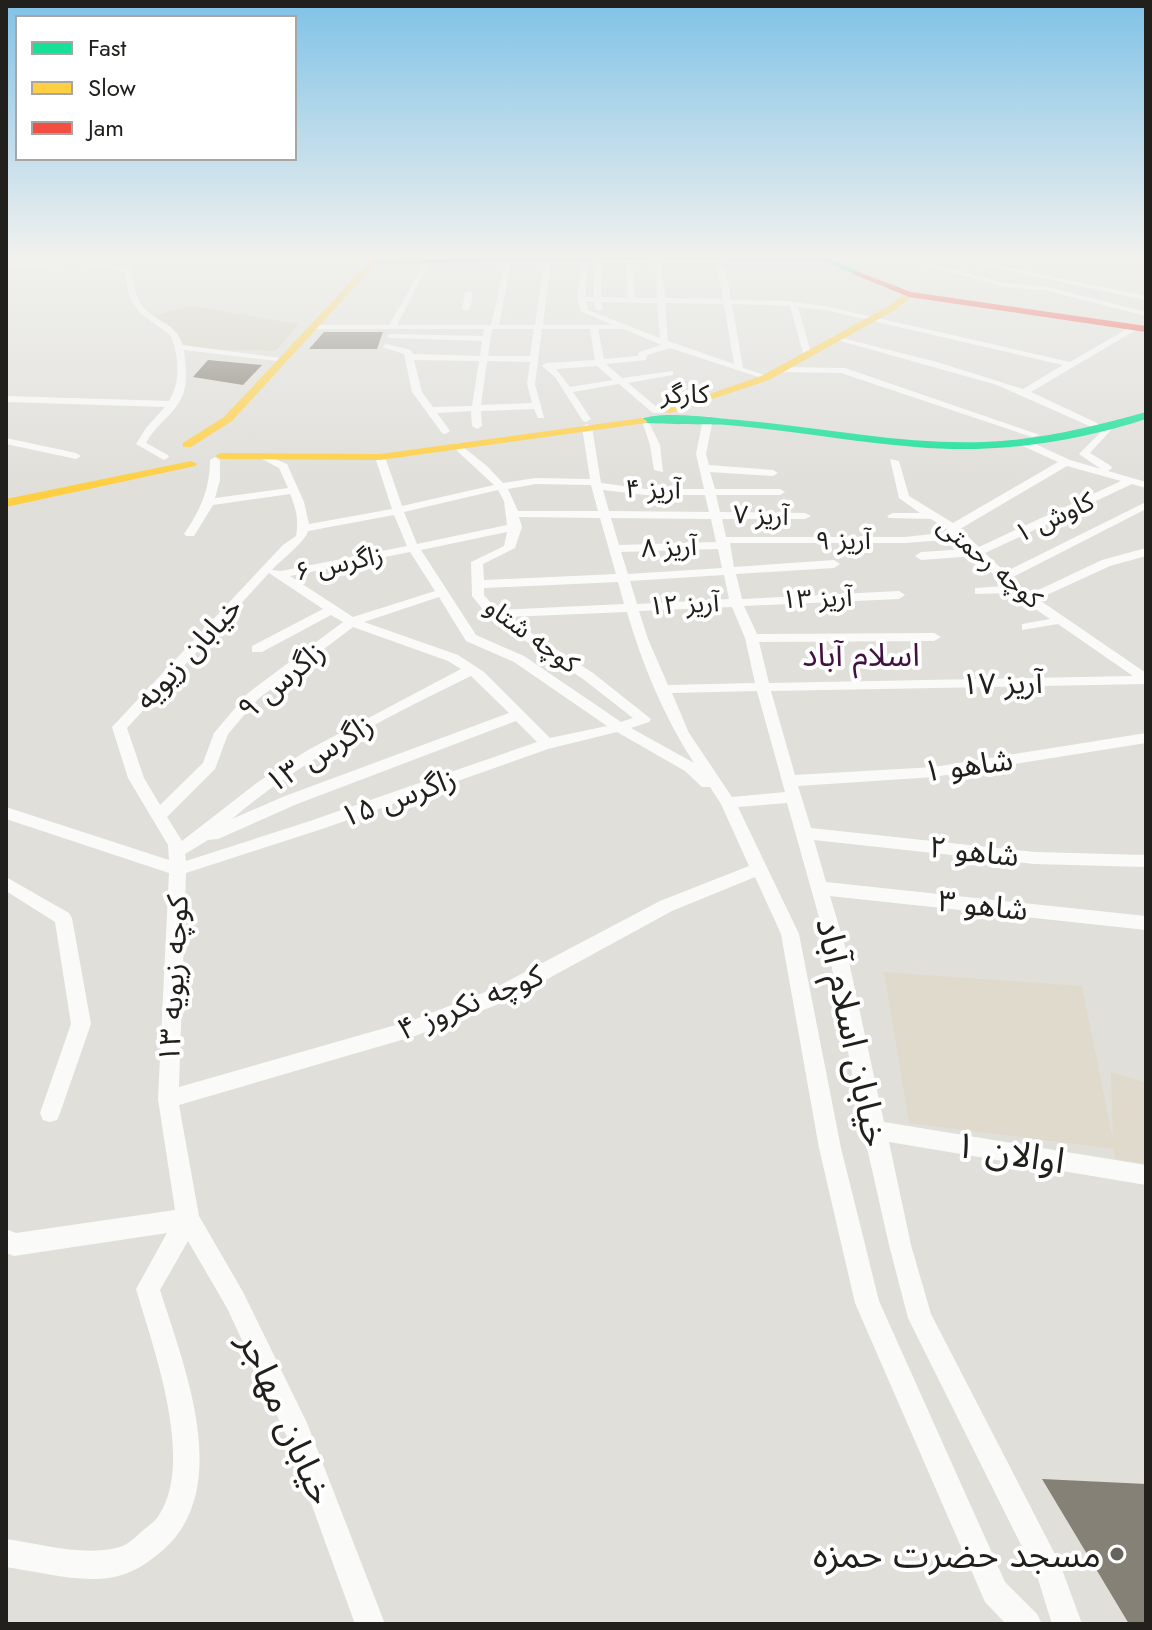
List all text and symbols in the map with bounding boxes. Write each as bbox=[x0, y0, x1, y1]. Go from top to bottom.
legend bbox=[16, 16, 296, 160]
text: Fast bbox=[88, 30, 126, 65]
text: Slow bbox=[88, 70, 136, 105]
text: Jam bbox=[85, 110, 124, 145]
street label: کارگر bbox=[660, 375, 709, 413]
street label: آریز ۴ bbox=[625, 470, 683, 509]
street label: کاوش ۱ bbox=[1008, 482, 1100, 552]
street label: آریز ۷ bbox=[733, 495, 791, 535]
street label: کوچه رحمتی bbox=[929, 507, 1051, 617]
street label: آریز ۹ bbox=[815, 521, 872, 559]
street label: آریز ۸ bbox=[641, 527, 699, 567]
street label: زاگرس ۶ bbox=[291, 535, 387, 591]
street label: آریز ۱۳ bbox=[781, 578, 854, 618]
street label: آریز ۱۲ bbox=[648, 583, 722, 625]
street label: خیابان زیویه bbox=[124, 587, 252, 719]
street label: کوچه شتاو bbox=[477, 588, 587, 682]
street label: زاگرس ۹ bbox=[228, 630, 334, 730]
district label: اسلام آباد bbox=[802, 632, 920, 679]
street label: آریز ۱۷ bbox=[961, 661, 1044, 705]
street label: زاگرس ۱۳ bbox=[257, 703, 381, 803]
street label: شاهو ۱ bbox=[921, 737, 1015, 793]
street label: زاگرس ۱۵ bbox=[334, 756, 462, 838]
street label: شاهو ۲ bbox=[927, 825, 1021, 877]
street label: شاهو ۳ bbox=[936, 879, 1030, 931]
street label: کوچه زیویه ۱۳ bbox=[147, 893, 199, 1064]
street label: خیابان اسلام آباد bbox=[801, 913, 903, 1152]
street label: کوچه نکروز ۴ bbox=[391, 953, 550, 1051]
street label: اوالان ۱ bbox=[951, 1118, 1069, 1186]
street label: خیابان مهاجر bbox=[225, 1323, 348, 1513]
place label: مسجد حضرت حمزه bbox=[813, 1528, 1101, 1580]
marker: مسجد حضرت حمزه bbox=[1108, 1545, 1126, 1563]

